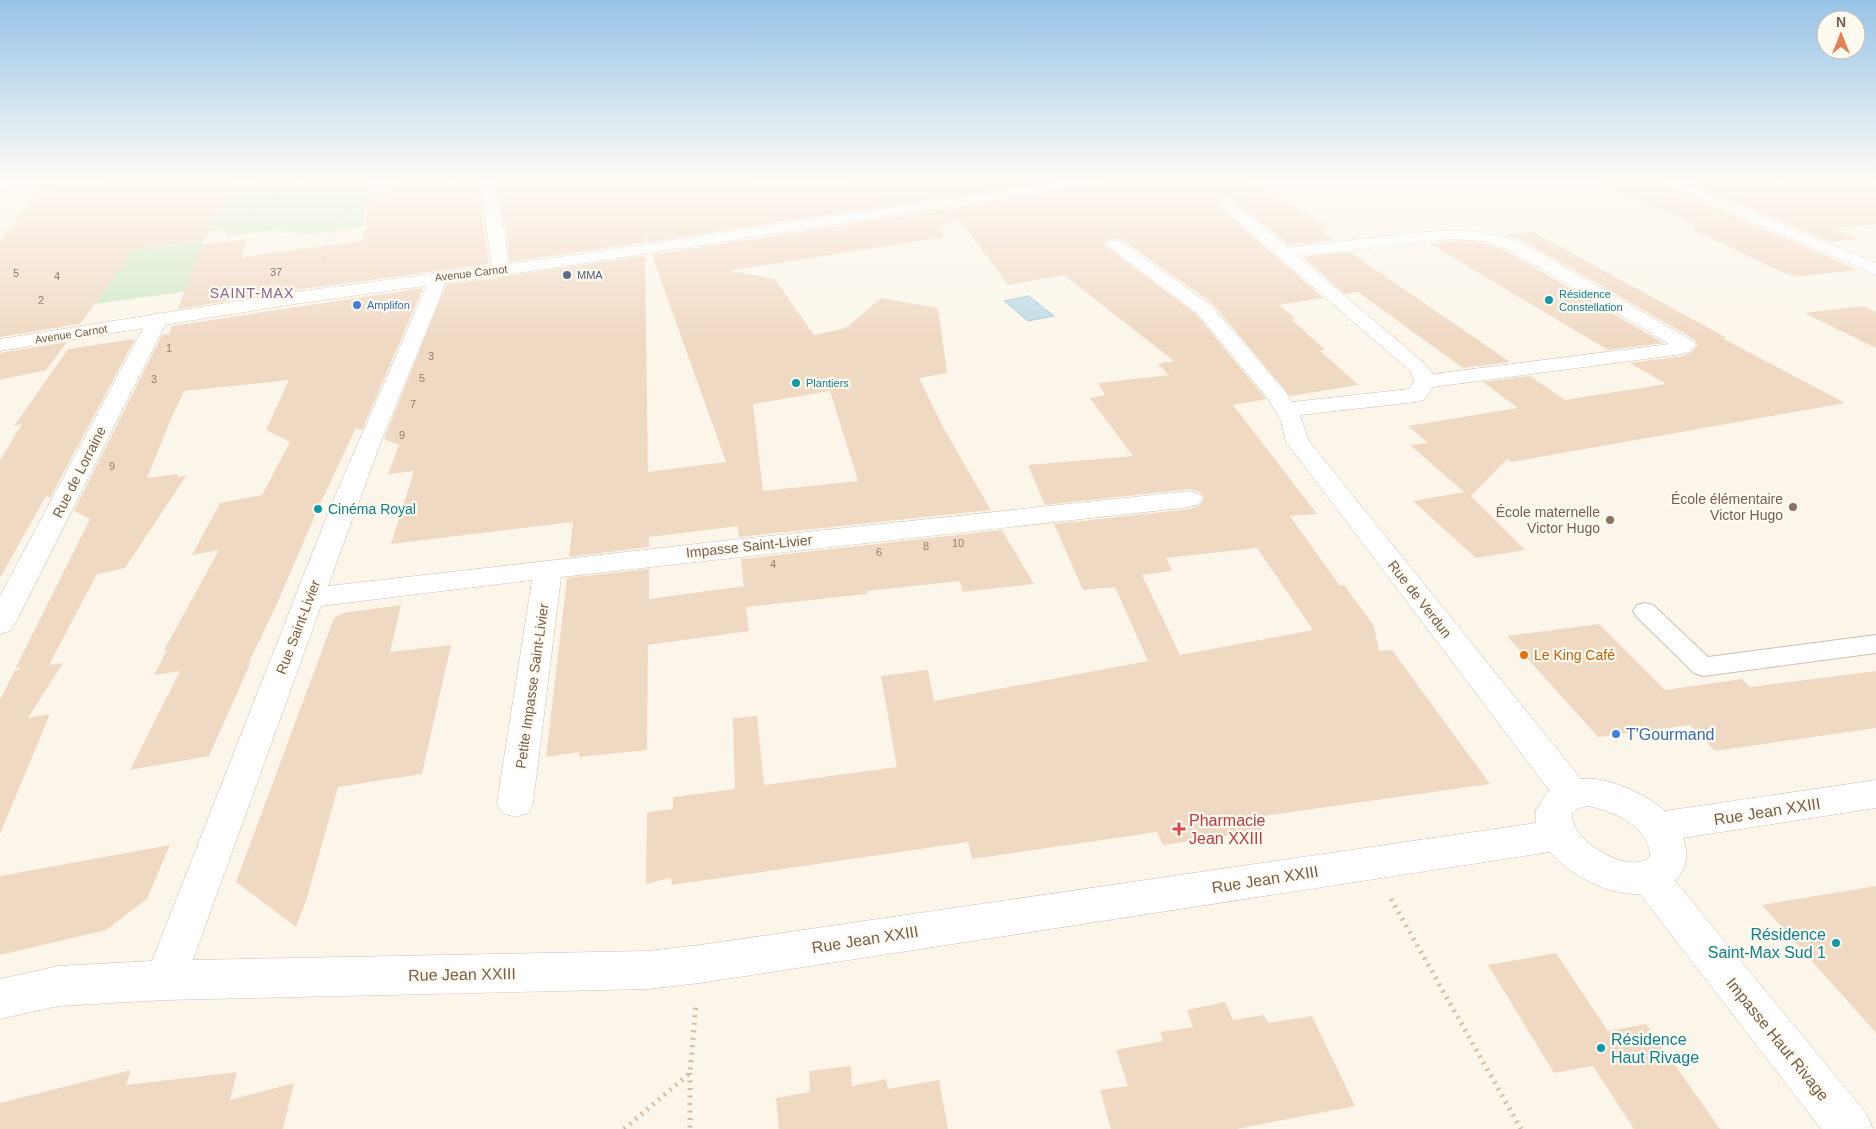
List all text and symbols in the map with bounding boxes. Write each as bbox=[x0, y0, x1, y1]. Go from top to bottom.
north arrow bbox=[1816, 10, 1866, 60]
text: N bbox=[1836, 14, 1846, 30]
street label: Avenue Carnot bbox=[434, 263, 508, 283]
house number: 37 bbox=[270, 266, 282, 278]
house number: 5 bbox=[13, 267, 19, 279]
marker: MMA bbox=[561, 269, 573, 281]
place label: MMA bbox=[577, 269, 603, 281]
house number: 4 bbox=[54, 270, 60, 282]
district label: SAINT-MAX bbox=[210, 285, 294, 301]
place label: Résidence Constellation bbox=[1559, 288, 1623, 313]
house number: 2 bbox=[38, 294, 44, 306]
marker: Résidence Constellation bbox=[1543, 294, 1555, 306]
marker: Amplifon bbox=[351, 299, 363, 311]
place label: Amplifon bbox=[367, 299, 410, 311]
street label: Avenue Carnot bbox=[34, 322, 108, 346]
house number: 1 bbox=[166, 342, 172, 354]
house number: 3 bbox=[428, 350, 434, 362]
house number: 5 bbox=[419, 372, 425, 384]
house number: 3 bbox=[151, 373, 157, 385]
marker: Plantiers bbox=[790, 377, 802, 389]
place label: Plantiers bbox=[806, 377, 849, 389]
house number: 7 bbox=[410, 398, 416, 410]
street label: Rue de Lorraine bbox=[49, 423, 109, 520]
house number: 9 bbox=[399, 429, 405, 441]
house number: 9 bbox=[109, 460, 115, 472]
place label: École élémentaire Victor Hugo bbox=[1671, 491, 1783, 523]
place label: Cinéma Royal bbox=[328, 501, 416, 517]
marker: École élémentaire Victor Hugo bbox=[1787, 501, 1799, 513]
marker: Cinéma Royal bbox=[312, 503, 324, 515]
place label: École maternelle Victor Hugo bbox=[1496, 504, 1600, 536]
marker: École maternelle Victor Hugo bbox=[1604, 514, 1616, 526]
street label: Impasse Saint-Livier bbox=[685, 531, 813, 561]
house number: 10 bbox=[952, 537, 964, 549]
house number: 8 bbox=[923, 540, 929, 552]
house number: 6 bbox=[876, 546, 882, 558]
street label: Rue de Verdun bbox=[1385, 557, 1455, 641]
house number: 4 bbox=[770, 558, 776, 570]
street label: Rue Saint-Livier bbox=[273, 577, 323, 676]
street label: Petite Impasse Saint-Livier bbox=[512, 602, 552, 770]
place label: Le King Café bbox=[1534, 647, 1615, 663]
marker: Le King Café bbox=[1518, 649, 1530, 661]
place label: T'Gourmand bbox=[1626, 726, 1714, 743]
marker: T'Gourmand bbox=[1610, 728, 1622, 740]
street label: Rue Jean XXIII bbox=[1713, 795, 1822, 828]
place label: Pharmacie Jean XXIII bbox=[1189, 812, 1266, 847]
marker: Pharmacie Jean XXIII bbox=[1173, 823, 1185, 835]
street label: Rue Jean XXIII bbox=[1211, 863, 1320, 896]
street label: Rue Jean XXIII bbox=[811, 923, 920, 956]
place label: Résidence Saint-Max Sud 1 bbox=[1708, 926, 1826, 961]
marker: Résidence Saint-Max Sud 1 bbox=[1830, 937, 1842, 949]
street label: Rue Jean XXIII bbox=[408, 965, 516, 984]
street label: Impasse Haut Rivage bbox=[1723, 975, 1832, 1104]
place label: Résidence Haut Rivage bbox=[1611, 1031, 1699, 1066]
marker: Résidence Haut Rivage bbox=[1595, 1042, 1607, 1054]

